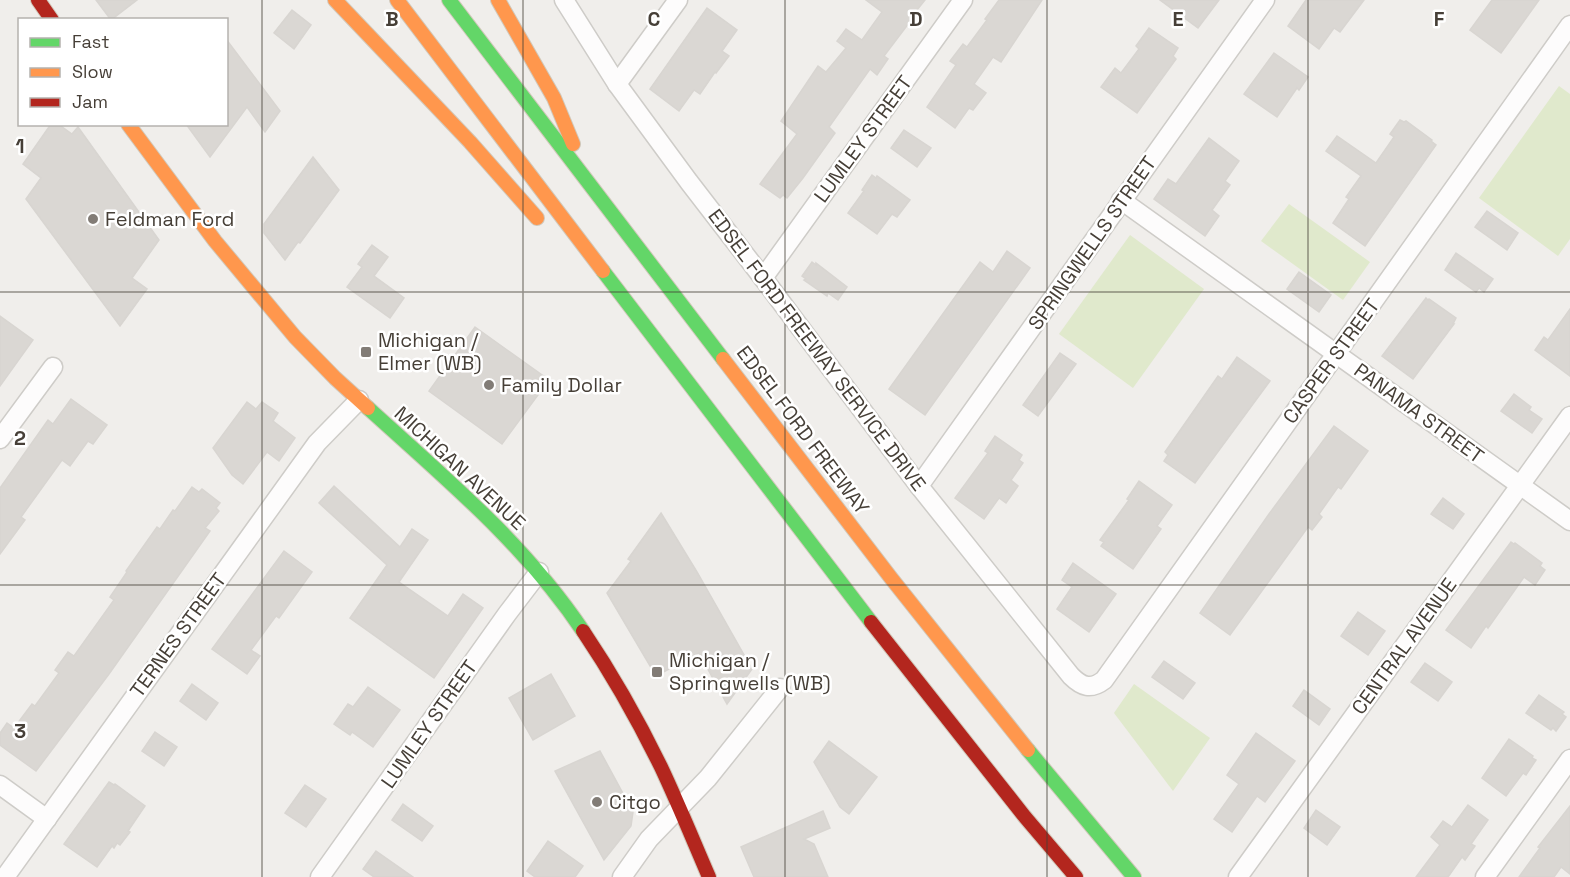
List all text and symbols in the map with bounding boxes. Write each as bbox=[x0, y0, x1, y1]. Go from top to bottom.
text: B bbox=[385, 6, 399, 32]
text: C bbox=[648, 6, 661, 32]
text: D bbox=[909, 6, 923, 32]
text: E bbox=[1172, 6, 1184, 32]
text: F bbox=[1434, 6, 1445, 32]
legend bbox=[18, 18, 228, 126]
text: Fast bbox=[72, 30, 109, 53]
text: Slow bbox=[72, 60, 113, 83]
street label: LUMLEY STREET bbox=[808, 70, 918, 208]
text: Jam bbox=[72, 90, 108, 113]
text: 1 bbox=[15, 133, 25, 159]
street label: SPRINGWELLS STREET bbox=[1022, 151, 1162, 335]
street label: EDSEL FORD FREEWAY SERVICE DRIVE bbox=[703, 204, 931, 496]
place label: Feldman Ford bbox=[105, 206, 235, 232]
marker: Feldman Ford bbox=[86, 212, 100, 226]
street label: CASPER STREET bbox=[1277, 293, 1385, 429]
place label: Michigan / Elmer (WB) bbox=[378, 327, 482, 376]
street label: EDSEL FORD FREEWAY bbox=[732, 341, 874, 519]
marker: Michigan / Elmer (WB) bbox=[359, 345, 373, 359]
street label: PANAMA STREET bbox=[1349, 357, 1489, 469]
place label: Family Dollar bbox=[501, 372, 622, 398]
marker: Family Dollar bbox=[482, 378, 496, 392]
street label: MICHIGAN AVENUE bbox=[389, 401, 531, 535]
text: 2 bbox=[14, 425, 26, 451]
street label: TERNES STREET bbox=[124, 567, 232, 702]
street label: CENTRAL AVENUE bbox=[1346, 573, 1462, 719]
place label: Michigan / Springwells (WB) bbox=[669, 647, 831, 696]
street label: LUMLEY STREET bbox=[375, 655, 483, 793]
marker: Michigan / Springwells (WB) bbox=[650, 665, 664, 679]
text: 3 bbox=[14, 718, 26, 744]
place label: Citgo bbox=[609, 789, 661, 815]
marker: Citgo bbox=[590, 795, 604, 809]

